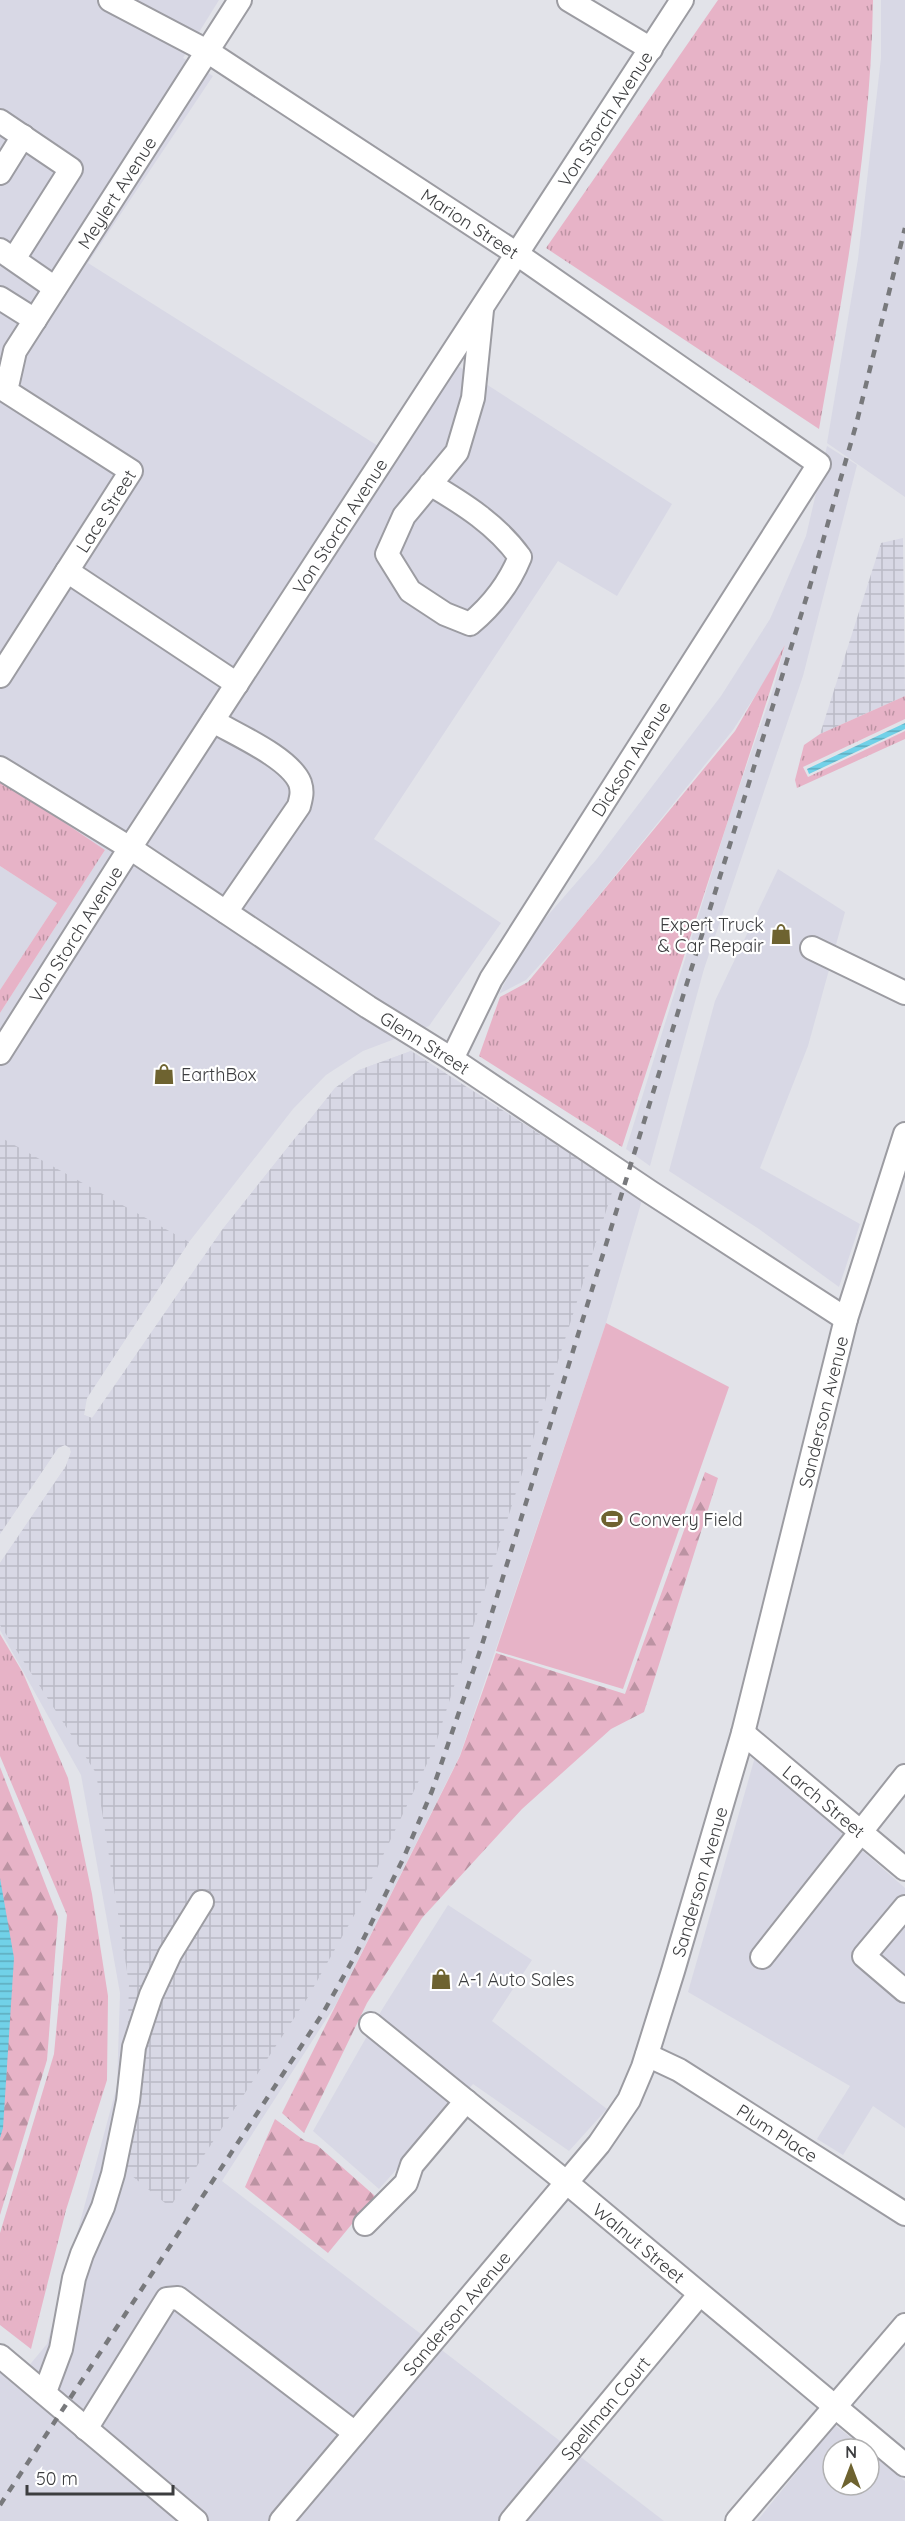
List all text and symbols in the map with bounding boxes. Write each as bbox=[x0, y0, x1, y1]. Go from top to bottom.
street label: Von Storch Avenue bbox=[552, 46, 657, 191]
street label: Meylert Avenue bbox=[72, 132, 161, 253]
street label: Marion Street bbox=[417, 183, 523, 264]
street label: Von Storch Avenue bbox=[287, 454, 392, 598]
street label: Lace Street bbox=[70, 465, 141, 557]
street label: Dickson Avenue bbox=[586, 697, 676, 821]
street label: Von Storch Avenue bbox=[24, 861, 127, 1007]
place label: Expert Truck & Car Repair bbox=[658, 913, 764, 957]
shop icon: Expert Truck & Car Repair bbox=[769, 922, 793, 946]
street label: Glenn Street bbox=[376, 1006, 474, 1079]
shop icon: EarthBox bbox=[152, 1062, 176, 1086]
place label: EarthBox bbox=[181, 1063, 257, 1086]
street label: Sanderson Avenue bbox=[793, 1333, 853, 1490]
sports icon: Convery Field bbox=[600, 1507, 624, 1531]
place label: Convery Field bbox=[629, 1508, 743, 1531]
street label: Larch Street bbox=[778, 1760, 870, 1842]
street label: Sanderson Avenue bbox=[666, 1804, 732, 1960]
shop icon: A-1 Auto Sales bbox=[429, 1967, 453, 1991]
place label: A-1 Auto Sales bbox=[458, 1968, 575, 1991]
street label: Plum Place bbox=[733, 2098, 822, 2167]
street label: Walnut Street bbox=[588, 2198, 690, 2288]
street label: Sanderson Avenue bbox=[397, 2246, 515, 2380]
street label: Spellman Court bbox=[555, 2351, 655, 2465]
north arrow bbox=[821, 2437, 881, 2497]
text: N bbox=[845, 2442, 857, 2462]
scale bar bbox=[27, 2458, 172, 2496]
text: 50 m bbox=[36, 2467, 78, 2490]

